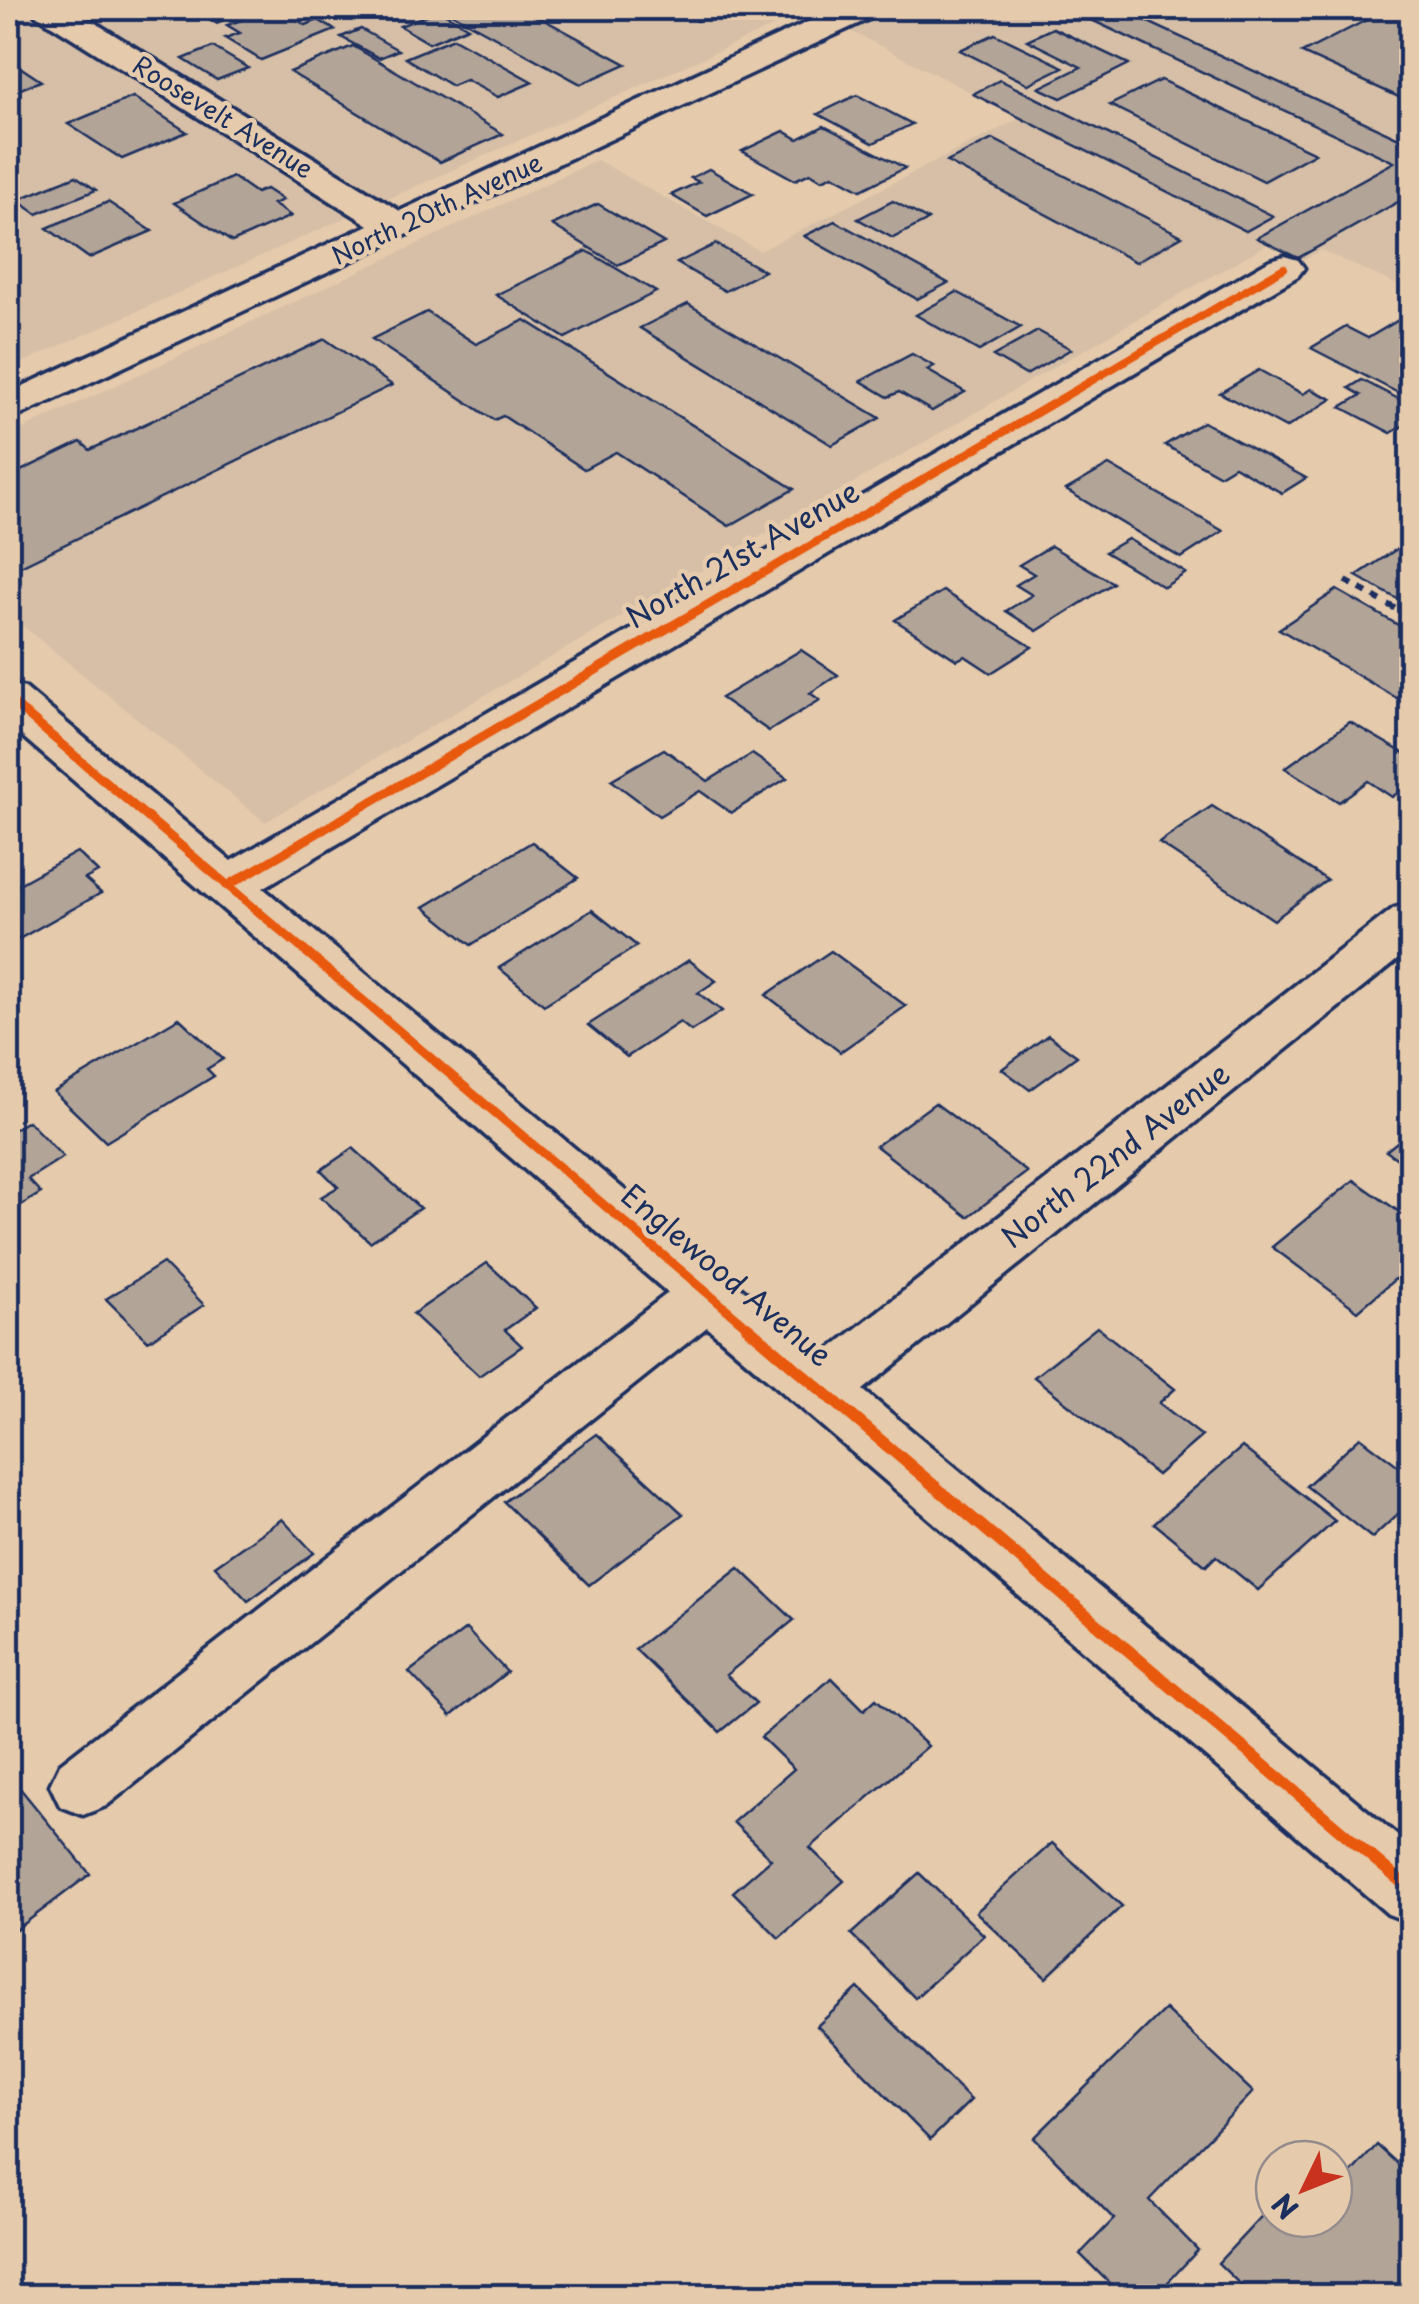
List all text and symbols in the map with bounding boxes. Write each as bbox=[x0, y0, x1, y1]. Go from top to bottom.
street label: Roosevelt Avenue bbox=[126, 45, 321, 187]
street label: North 20th Avenue bbox=[325, 143, 548, 274]
street label: North 21st Avenue bbox=[617, 468, 867, 638]
street label: North 22nd Avenue bbox=[991, 1050, 1238, 1258]
street label: Englewood Avenue bbox=[612, 1172, 843, 1376]
north arrow bbox=[1254, 2139, 1354, 2239]
text: N bbox=[1261, 2184, 1308, 2230]

